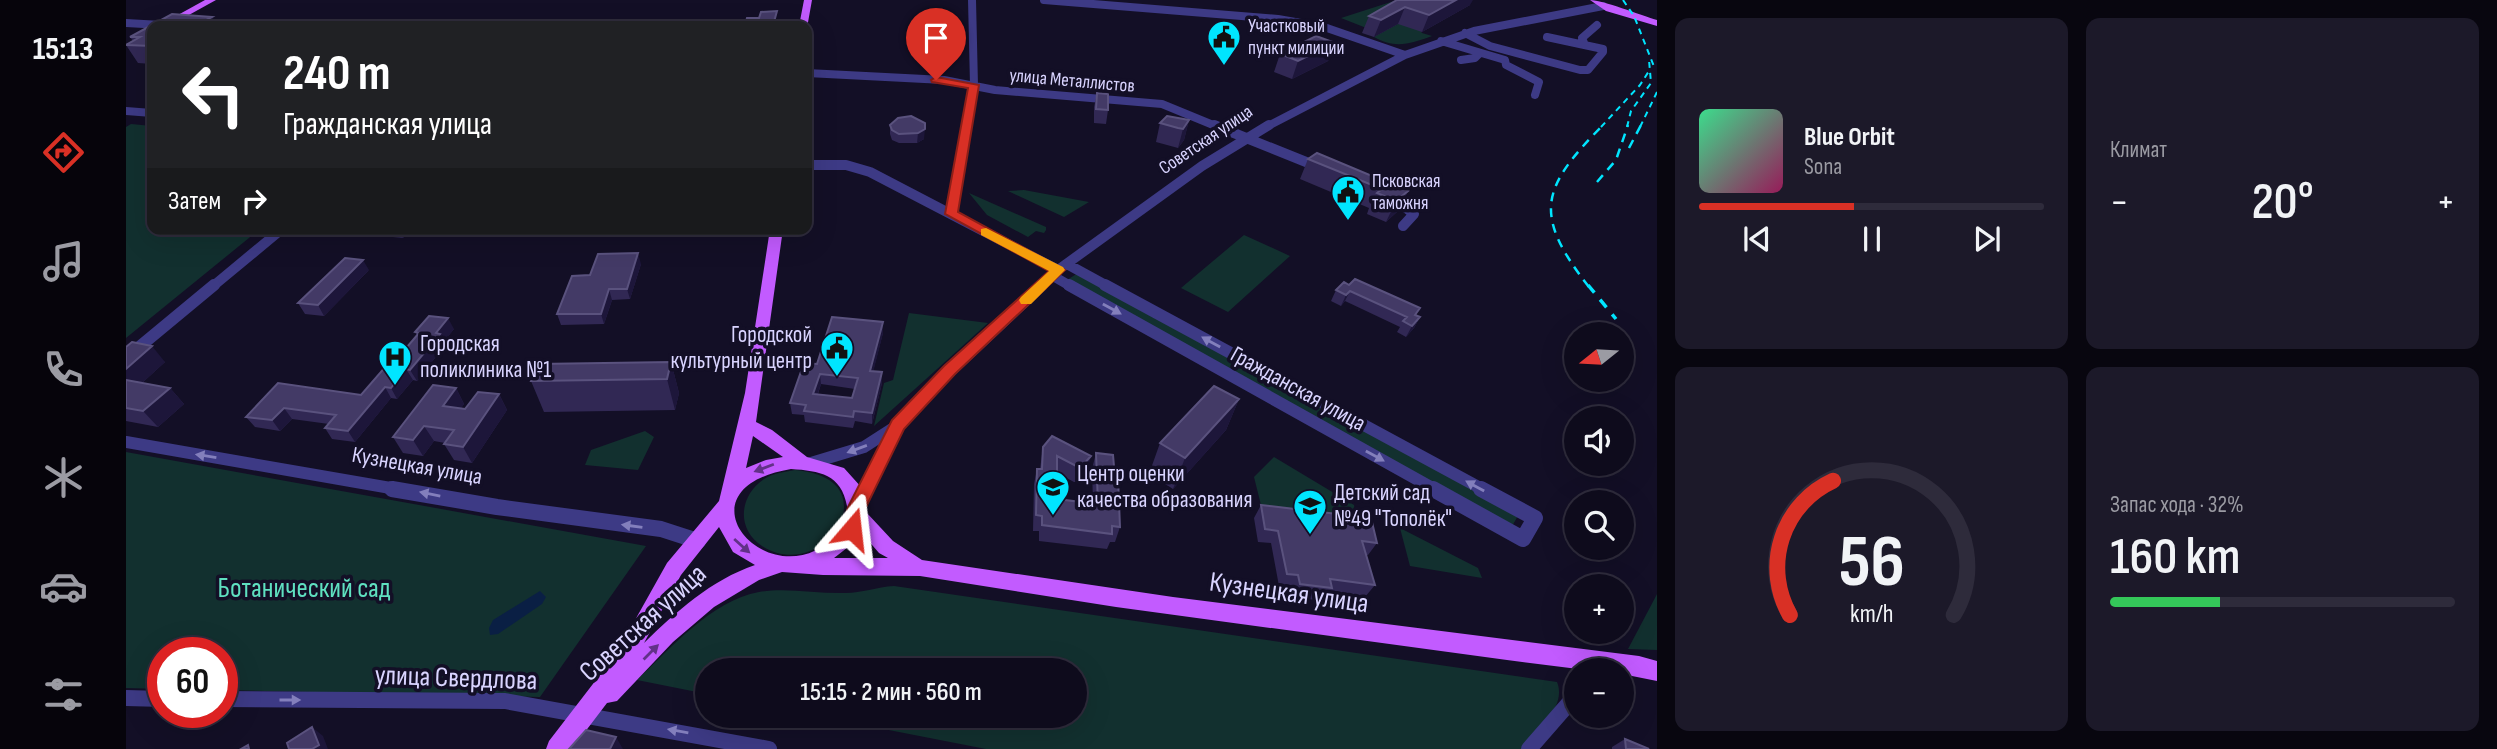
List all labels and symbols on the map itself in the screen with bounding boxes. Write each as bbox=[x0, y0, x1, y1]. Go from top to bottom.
pin bbox=[906, 8, 966, 80]
place label: Участковый пункт милиции bbox=[1248, 15, 1344, 60]
public building icon: Участковый пункт милиции bbox=[1205, 18, 1243, 67]
street label: улица Металлистов bbox=[1008, 64, 1136, 98]
street label: Советская улица bbox=[1155, 100, 1257, 180]
place label: Псковская таможня bbox=[1372, 170, 1440, 215]
public building icon: Псковская таможня bbox=[1329, 173, 1367, 222]
one-way arrow bbox=[1103, 303, 1122, 315]
place label: Городской культурный центр bbox=[670, 321, 812, 375]
north arrow bbox=[1564, 322, 1634, 392]
public building icon: Городской культурный центр bbox=[818, 329, 856, 378]
place label: Городская поликлиника №1 bbox=[420, 330, 551, 384]
one-way arrow bbox=[1201, 336, 1220, 348]
hospital icon: Городская поликлиника №1 bbox=[376, 338, 414, 387]
street label: Гражданская улица bbox=[1226, 340, 1370, 438]
street label: Кузнецкая улица bbox=[350, 441, 484, 491]
one-way arrow bbox=[846, 444, 867, 455]
one-way arrow bbox=[195, 450, 217, 461]
one-way arrow bbox=[1365, 450, 1385, 462]
place label: Центр оценки качества образования bbox=[1077, 460, 1252, 514]
one-way arrow bbox=[753, 463, 774, 474]
school or university icon: Центр оценки качества образования bbox=[1034, 468, 1072, 517]
place label: Детский сад №49 "Тополёк" bbox=[1334, 479, 1452, 533]
one-way arrow bbox=[1465, 480, 1485, 492]
school or university icon: Детский сад №49 "Тополёк" bbox=[1291, 487, 1329, 536]
one-way arrow bbox=[419, 488, 441, 499]
position arrow bbox=[815, 492, 889, 566]
one-way arrow bbox=[621, 520, 643, 531]
one-way arrow bbox=[733, 538, 751, 554]
street label: Советская улица bbox=[573, 557, 713, 689]
street label: Кузнецкая улица bbox=[1207, 565, 1371, 621]
park label: Ботанический сад bbox=[218, 572, 391, 605]
speed limit sign: 60 bbox=[147, 637, 238, 728]
one-way arrow bbox=[642, 644, 659, 660]
street label: улица Свердлова bbox=[374, 659, 538, 697]
one-way arrow bbox=[280, 694, 302, 706]
one-way arrow bbox=[667, 725, 689, 736]

